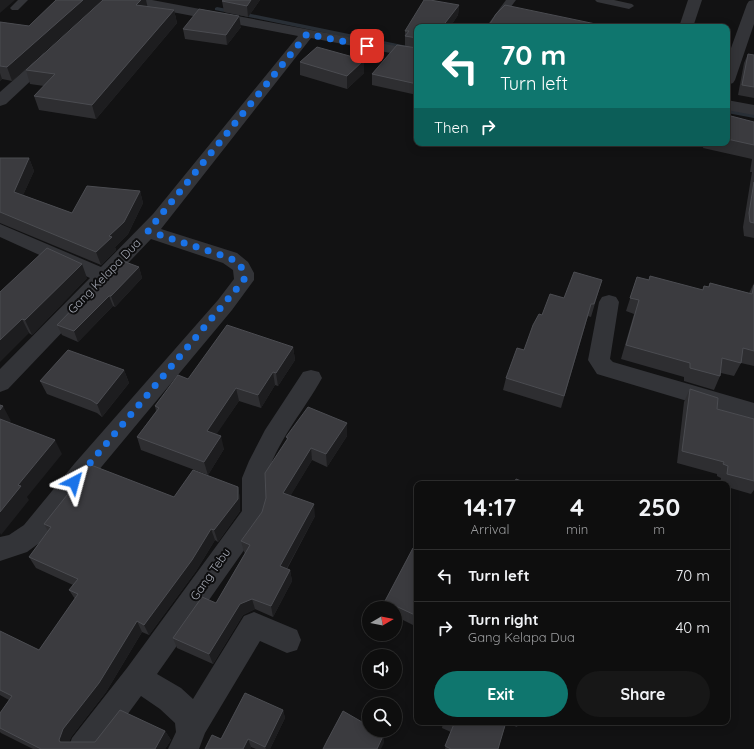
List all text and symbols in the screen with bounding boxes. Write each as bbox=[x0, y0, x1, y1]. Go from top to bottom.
pin bbox=[350, 29, 384, 63]
icon: arrive bbox=[356, 35, 378, 57]
text: 70 m bbox=[500, 37, 566, 72]
icon: left bbox=[434, 40, 486, 92]
text: Turn left bbox=[500, 72, 568, 95]
icon: right bbox=[477, 116, 499, 138]
text: Then bbox=[434, 118, 469, 137]
street label: Gang Kelapa Dua bbox=[64, 235, 144, 317]
position arrow bbox=[53, 461, 95, 503]
text: 14:17 bbox=[464, 492, 516, 522]
text: 4 bbox=[570, 492, 584, 522]
text: 250 bbox=[638, 492, 680, 522]
text: Arrival bbox=[471, 521, 509, 537]
text: min bbox=[566, 521, 588, 537]
text: m bbox=[653, 521, 665, 537]
street label: Gang Tebu bbox=[187, 545, 233, 603]
icon: left bbox=[434, 565, 456, 587]
text: Turn left bbox=[468, 566, 530, 585]
text: 70 m bbox=[676, 566, 710, 585]
north arrow bbox=[362, 601, 402, 641]
map controls bbox=[362, 601, 402, 737]
text: Turn right bbox=[468, 610, 539, 629]
icon: right bbox=[434, 617, 456, 639]
text: 40 m bbox=[675, 618, 710, 637]
text: Gang Kelapa Dua bbox=[468, 629, 575, 645]
button: sound bbox=[362, 649, 402, 689]
button: Exit bbox=[434, 671, 568, 717]
button: Share bbox=[576, 671, 710, 717]
button: search bbox=[362, 697, 402, 737]

